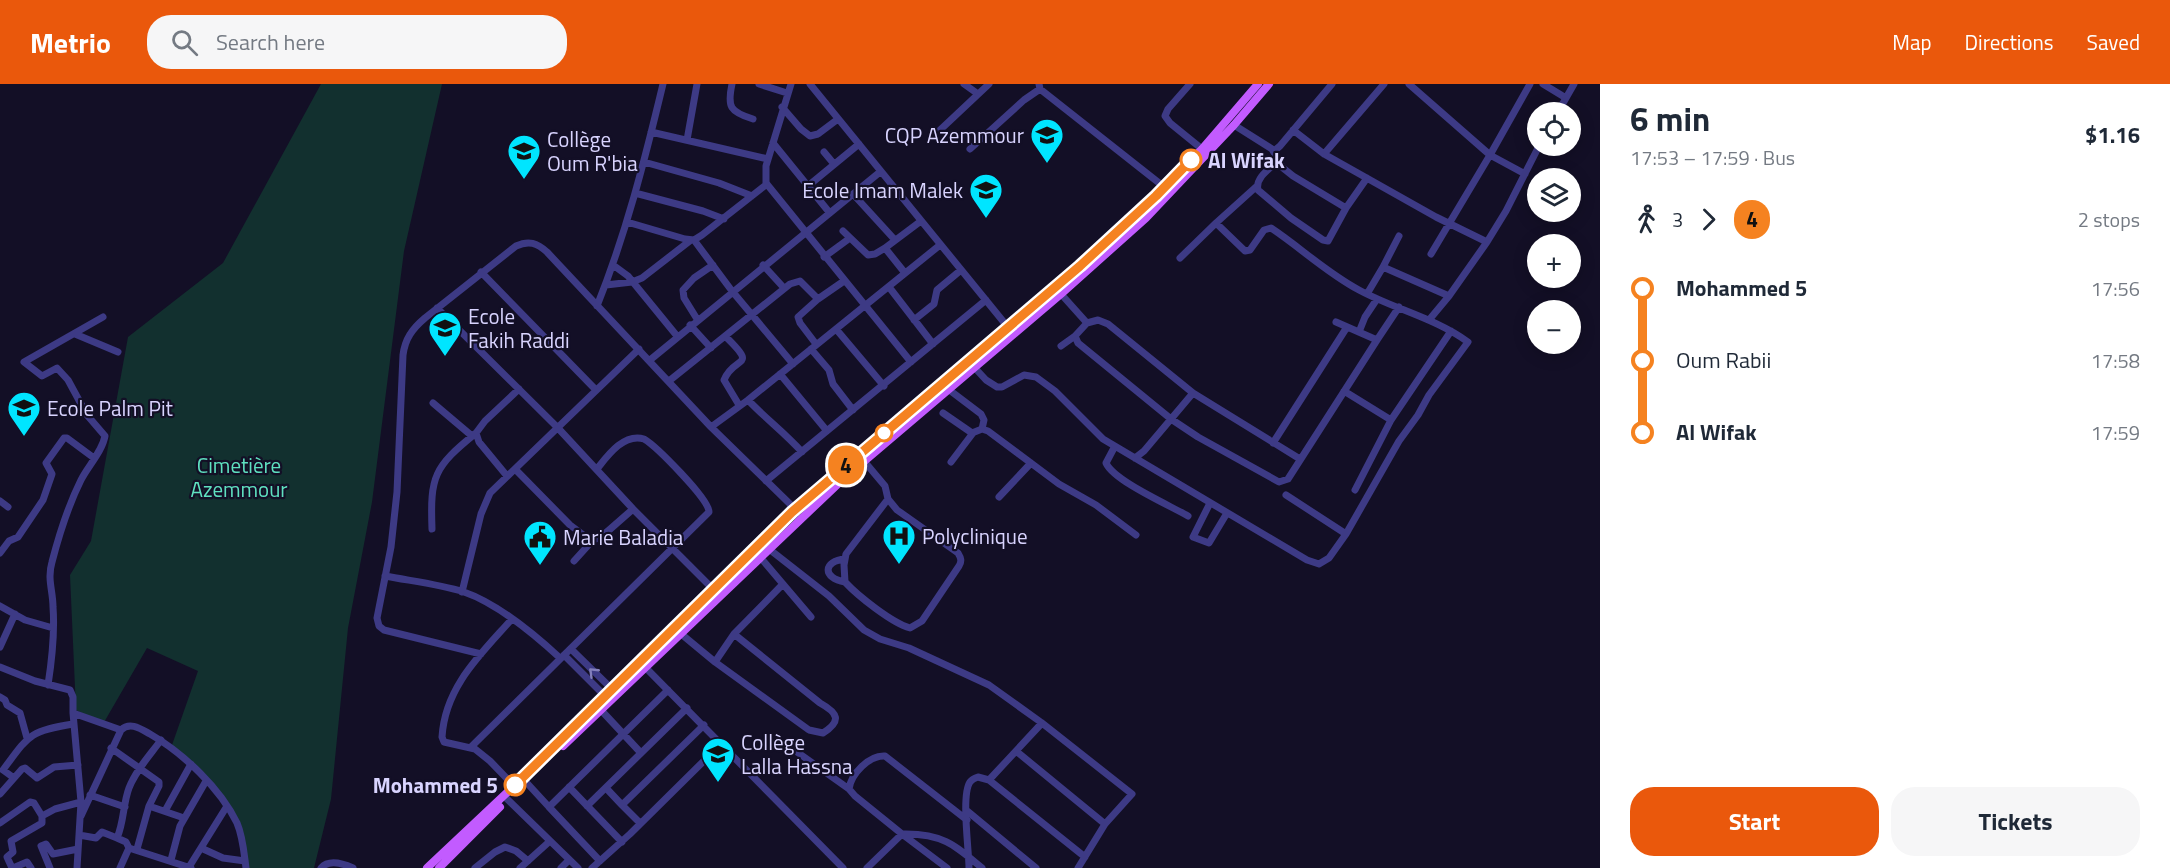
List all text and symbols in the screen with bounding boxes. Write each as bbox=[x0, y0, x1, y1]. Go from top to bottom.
search box bbox=[147, 15, 567, 69]
text: Metrio bbox=[30, 21, 111, 64]
text: Search here bbox=[216, 25, 325, 59]
icon: search bbox=[168, 26, 201, 59]
text: Map bbox=[1892, 26, 1932, 58]
text: Directions bbox=[1965, 26, 2054, 58]
text: Saved bbox=[2087, 26, 2140, 58]
text: 6 min bbox=[1630, 94, 1710, 144]
map controls bbox=[1527, 102, 1581, 354]
button: locate bbox=[1527, 102, 1581, 156]
school or university icon: CQP Azemmour bbox=[1029, 117, 1065, 164]
text: $1.16 bbox=[2085, 118, 2140, 152]
place label: CQP Azemmour bbox=[885, 119, 1024, 151]
place label: Collège Oum R'bia bbox=[547, 123, 638, 179]
school or university icon: Collège Oum R'bia bbox=[506, 133, 542, 180]
text: 17:53 – 17:59 · Bus bbox=[1630, 142, 1795, 173]
place label: Al Wifak bbox=[1208, 144, 1285, 176]
marker: Al Wifak bbox=[1180, 149, 1202, 171]
button: layers bbox=[1527, 168, 1581, 222]
school or university icon: Ecole Imam Malek bbox=[968, 172, 1004, 219]
place label: Ecole Imam Malek bbox=[802, 174, 963, 206]
icon: walk bbox=[1630, 203, 1663, 236]
icon: forward bbox=[1692, 203, 1725, 236]
text: 4 bbox=[1746, 203, 1758, 235]
text: 3 bbox=[1672, 204, 1683, 235]
text: 2 stops bbox=[2078, 204, 2140, 235]
button: + bbox=[1527, 234, 1581, 288]
text: Mohammed 5 bbox=[1676, 271, 1807, 305]
text: 17:56 bbox=[2091, 273, 2140, 304]
place label: Ecole Fakih Raddi bbox=[468, 300, 570, 356]
button: − bbox=[1527, 300, 1581, 354]
school or university icon: Ecole Fakih Raddi bbox=[427, 310, 463, 357]
text: Oum Rabii bbox=[1676, 343, 1771, 377]
text: 17:58 bbox=[2091, 345, 2140, 376]
school or university icon: Ecole Palm Pit bbox=[6, 390, 42, 437]
place label: Ecole Palm Pit bbox=[47, 392, 174, 424]
text: Al Wifak bbox=[1676, 415, 1757, 449]
text: 17:59 bbox=[2091, 417, 2140, 448]
unlabelled marker bbox=[875, 424, 893, 442]
line badge: 4 bbox=[826, 446, 866, 484]
park label: Cimetière Azemmour bbox=[190, 449, 288, 505]
text: 4 bbox=[840, 449, 852, 481]
hospital icon: Polyclinique bbox=[881, 518, 917, 565]
public building icon: Marie Baladia bbox=[522, 519, 558, 566]
place label: Polyclinique bbox=[922, 520, 1028, 552]
place label: Marie Baladia bbox=[563, 521, 684, 553]
one-way arrow bbox=[590, 668, 601, 679]
place label: Collège Lalla Hassna bbox=[741, 726, 853, 782]
school or university icon: Collège Lalla Hassna bbox=[700, 736, 736, 783]
place label: Mohammed 5 bbox=[373, 769, 498, 801]
marker: Mohammed 5 bbox=[504, 774, 526, 796]
button: Start bbox=[1630, 787, 1879, 856]
button: Tickets bbox=[1891, 787, 2140, 856]

